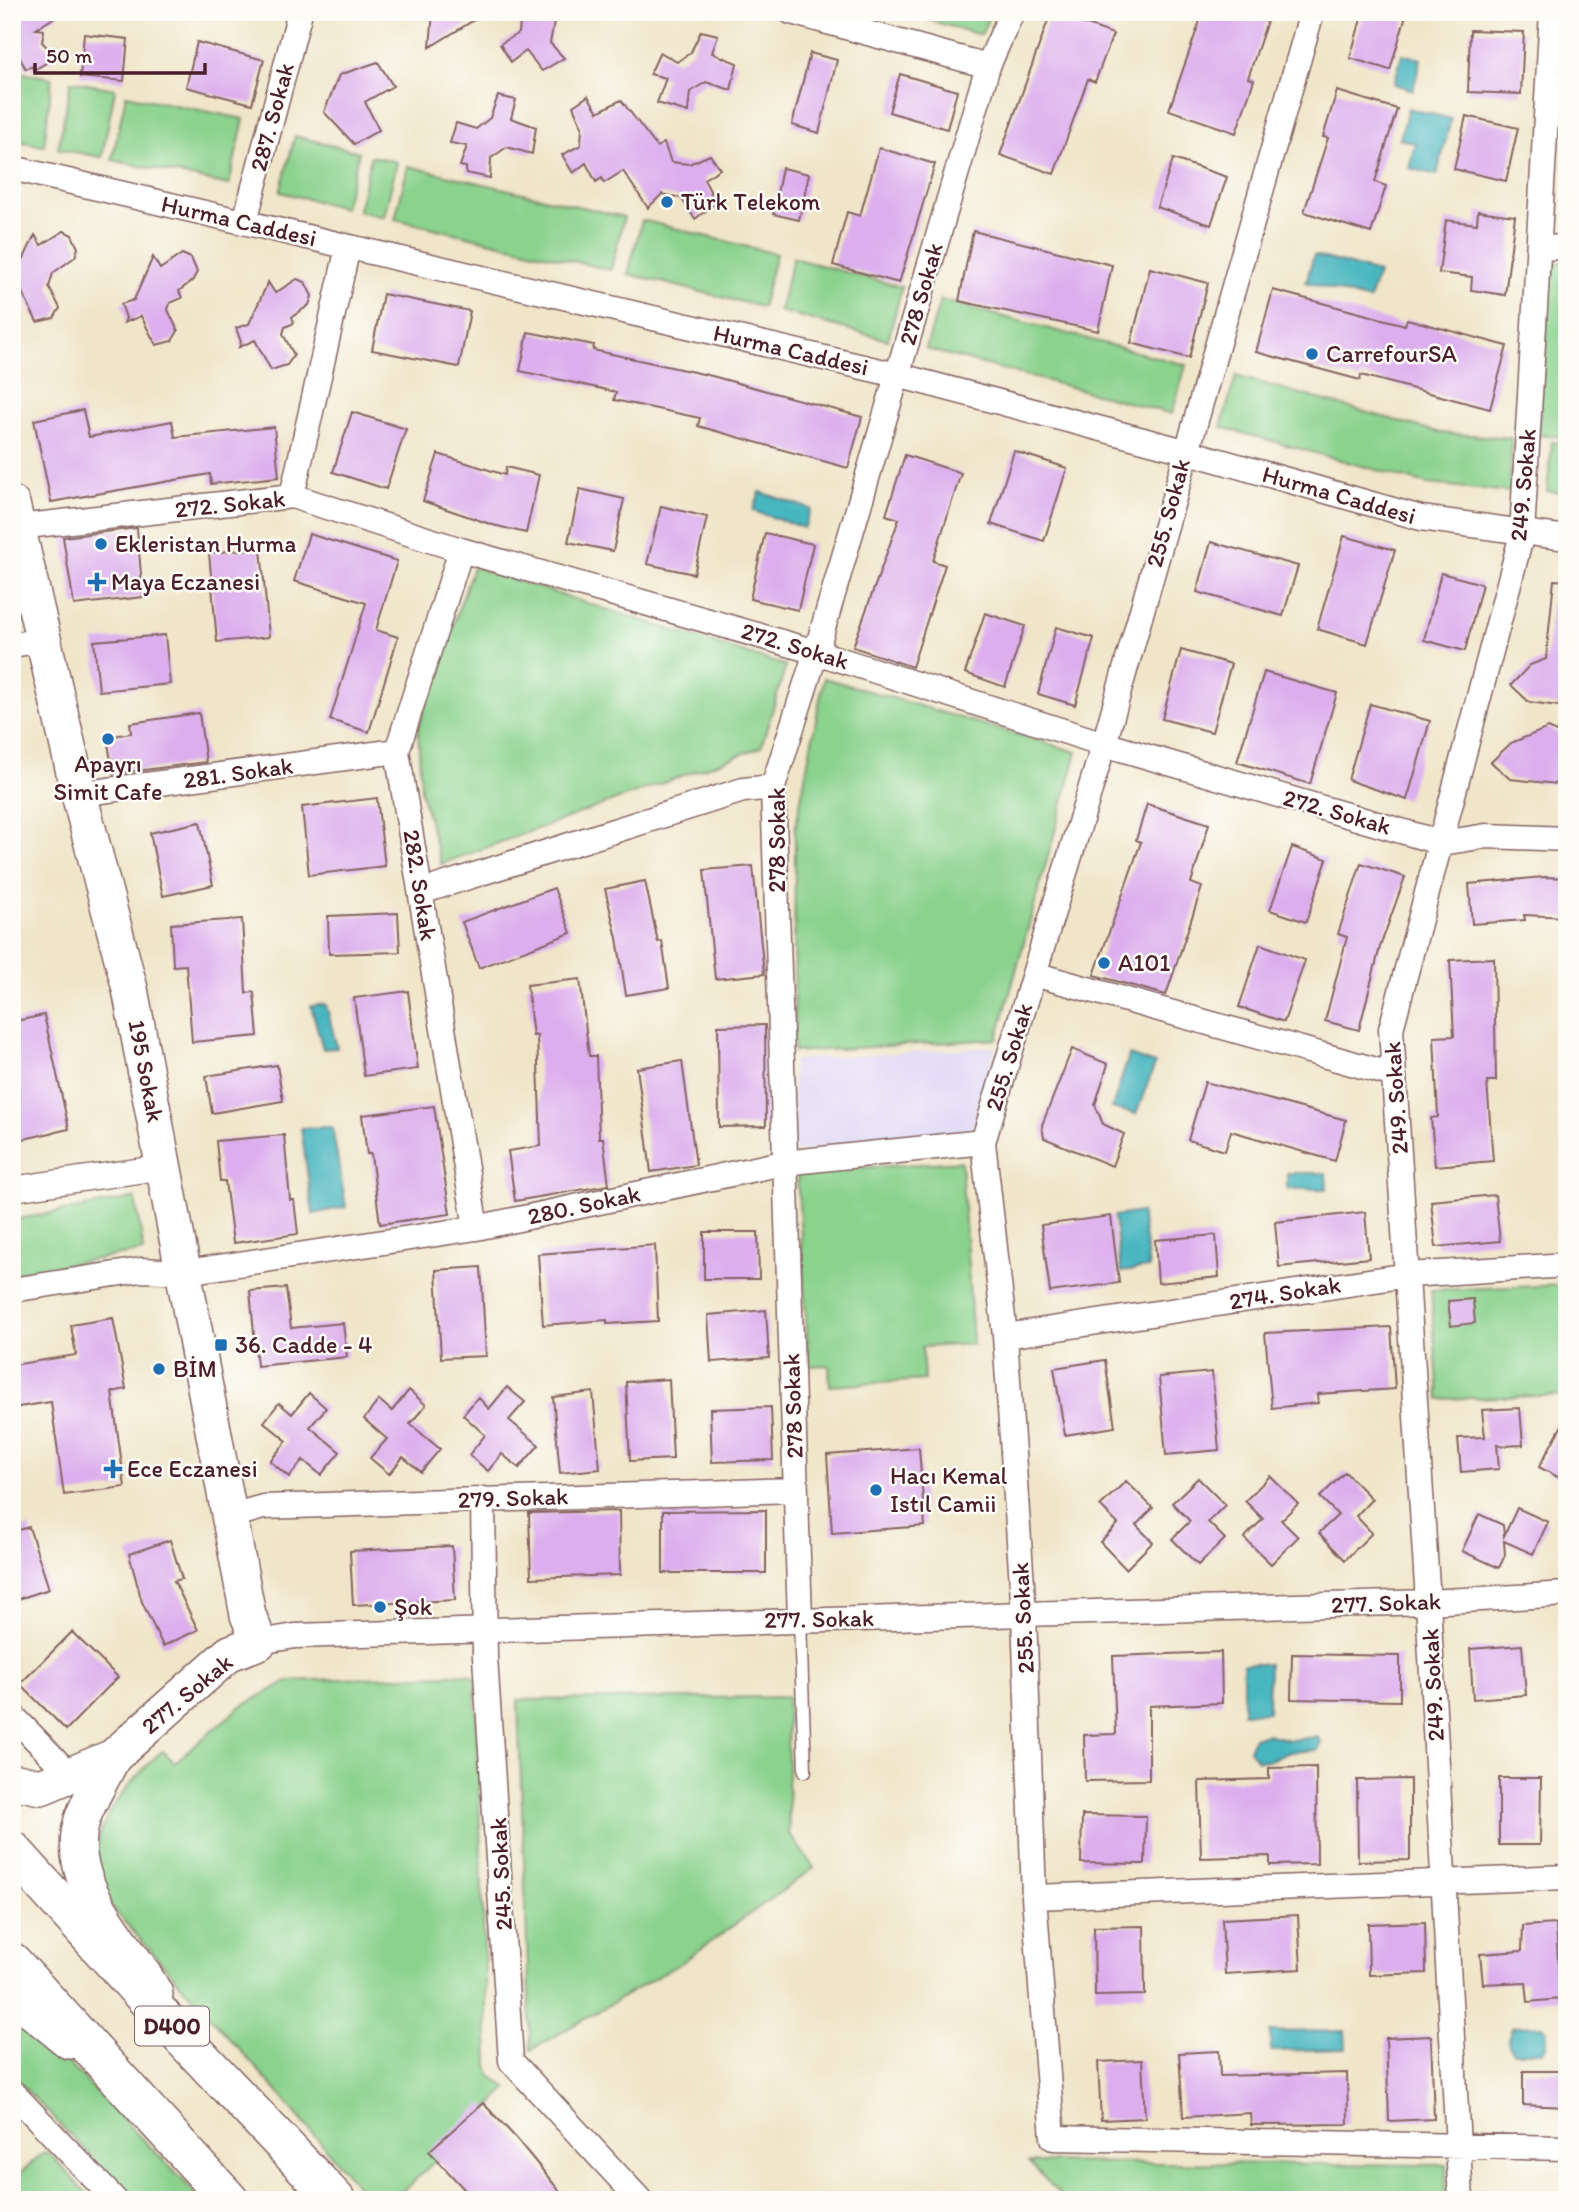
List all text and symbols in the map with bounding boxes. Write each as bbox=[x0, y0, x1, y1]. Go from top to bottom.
scale bar bbox=[35, 32, 205, 76]
text: 50 m bbox=[46, 43, 93, 68]
street label: 287. Sokak bbox=[243, 59, 300, 174]
place label: Türk Telekom bbox=[681, 187, 820, 216]
street label: Hurma Caddesi bbox=[159, 189, 319, 252]
marker: Türk Telekom bbox=[659, 194, 675, 210]
street label: 278 Sokak bbox=[892, 239, 949, 348]
street label: Hurma Caddesi bbox=[711, 318, 871, 381]
place label: CarrefourSA bbox=[1326, 339, 1457, 368]
marker: CarrefourSA bbox=[1304, 346, 1320, 362]
street label: 249. Sokak bbox=[1503, 427, 1542, 543]
street label: 255. Sokak bbox=[1139, 455, 1196, 570]
street label: Hurma Caddesi bbox=[1259, 459, 1419, 530]
street label: 272. Sokak bbox=[173, 483, 287, 524]
place label: Ekleristan Hurma bbox=[115, 529, 296, 558]
marker: Ekleristan Hurma bbox=[93, 536, 109, 552]
place label: Maya Eczanesi bbox=[111, 567, 260, 596]
marker: Maya Eczanesi bbox=[89, 574, 105, 590]
street label: 272. Sokak bbox=[738, 615, 852, 676]
marker: Apayrı Simit Cafe bbox=[100, 731, 116, 747]
place label: Apayrı Simit Cafe bbox=[54, 749, 162, 806]
street label: 281. Sokak bbox=[181, 750, 295, 795]
street label: 272. Sokak bbox=[1280, 782, 1394, 841]
street label: 278 Sokak bbox=[762, 787, 791, 893]
street label: 282. Sokak bbox=[397, 827, 444, 942]
place label: A101 bbox=[1118, 948, 1170, 977]
marker: A101 bbox=[1096, 955, 1112, 971]
street label: 255. Sokak bbox=[978, 999, 1039, 1114]
street label: 195 Sokak bbox=[122, 1017, 171, 1125]
street label: 249. Sokak bbox=[1377, 1041, 1414, 1155]
street label: 280. Sokak bbox=[525, 1178, 643, 1231]
street label: 274. Sokak bbox=[1227, 1269, 1343, 1316]
place label: 36. Cadde - 4 bbox=[235, 1330, 372, 1359]
marker: 36. Cadde - 4 bbox=[213, 1337, 229, 1353]
street label: 278 Sokak bbox=[776, 1353, 809, 1459]
place label: BİM bbox=[173, 1354, 217, 1383]
marker: BİM bbox=[151, 1361, 167, 1377]
place label: Ece Eczanesi bbox=[127, 1454, 258, 1483]
marker: Ece Eczanesi bbox=[105, 1461, 121, 1477]
place label: Hacı Kemal Istıl Camii bbox=[890, 1461, 1008, 1518]
street label: 279. Sokak bbox=[457, 1481, 569, 1514]
marker: Hacı Kemal Istıl Camii bbox=[868, 1482, 884, 1498]
street label: 255. Sokak bbox=[1005, 1562, 1040, 1674]
street label: 277. Sokak bbox=[1331, 1586, 1441, 1619]
place label: Şok bbox=[394, 1592, 433, 1621]
marker: Şok bbox=[372, 1599, 388, 1615]
street label: 277. Sokak bbox=[764, 1603, 874, 1634]
street label: 249. Sokak bbox=[1415, 1628, 1450, 1742]
street label: 277. Sokak bbox=[135, 1647, 238, 1740]
street label: 245. Sokak bbox=[483, 1817, 518, 1931]
road number: D400 bbox=[135, 2007, 209, 2046]

